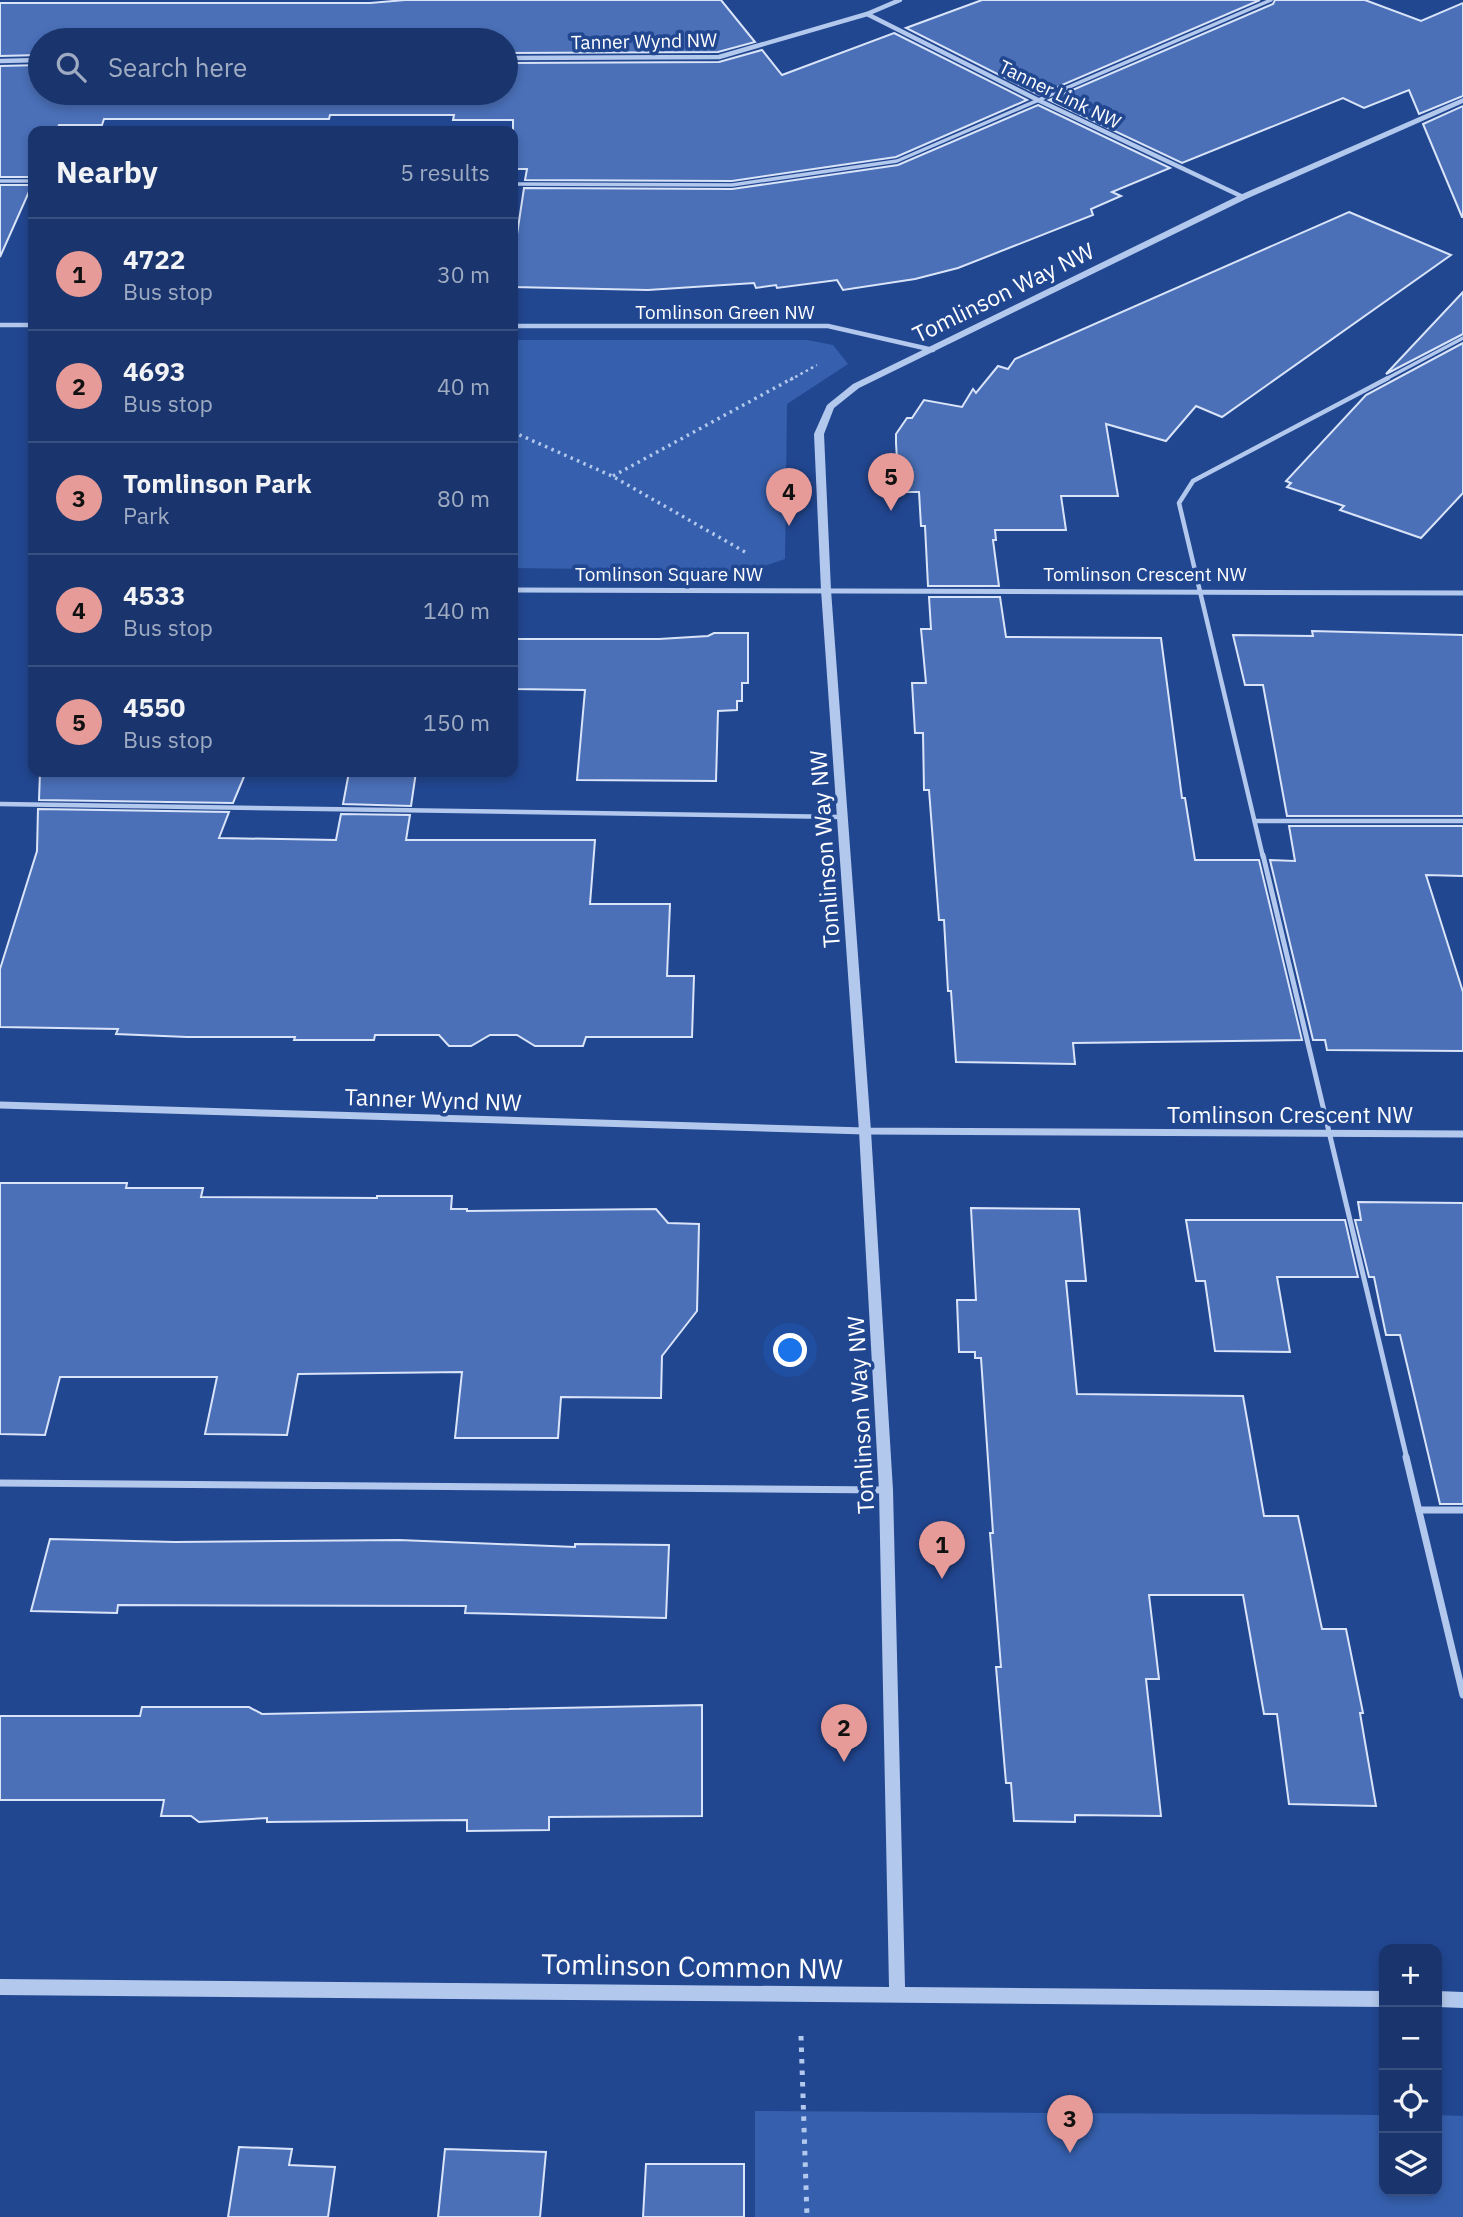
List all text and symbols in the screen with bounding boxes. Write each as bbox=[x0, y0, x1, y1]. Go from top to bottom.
search box bbox=[28, 28, 518, 105]
street label: Tanner Wynd NW bbox=[571, 28, 717, 54]
icon: search bbox=[52, 48, 90, 86]
text: Search here bbox=[108, 50, 247, 84]
street label: Tanner Link NW bbox=[995, 54, 1125, 134]
text: Nearby bbox=[56, 152, 158, 191]
text: 5 results bbox=[400, 157, 490, 187]
street label: Tomlinson Way NW bbox=[907, 235, 1099, 349]
text: 4722 bbox=[123, 242, 185, 276]
text: 1 bbox=[72, 259, 86, 289]
text: 30 m bbox=[437, 259, 490, 289]
text: Bus stop bbox=[123, 276, 213, 306]
street label: Tomlinson Green NW bbox=[635, 300, 815, 324]
text: 4693 bbox=[123, 354, 185, 388]
text: 2 bbox=[72, 371, 86, 401]
text: 40 m bbox=[437, 371, 490, 401]
text: Bus stop bbox=[123, 388, 213, 418]
pin: 5 bbox=[868, 453, 914, 511]
text: Tomlinson Park bbox=[123, 466, 312, 500]
pin: 4 bbox=[766, 468, 812, 526]
text: 3 bbox=[72, 483, 86, 513]
text: 80 m bbox=[437, 483, 490, 513]
text: Park bbox=[123, 500, 170, 530]
street label: Tomlinson Square NW bbox=[575, 562, 763, 586]
street label: Tomlinson Crescent NW bbox=[1043, 562, 1247, 586]
text: 4533 bbox=[123, 578, 185, 612]
text: 4 bbox=[72, 595, 86, 625]
text: 140 m bbox=[423, 595, 490, 625]
text: Bus stop bbox=[123, 612, 213, 642]
text: 4550 bbox=[123, 690, 185, 724]
text: 5 bbox=[72, 707, 86, 737]
text: 150 m bbox=[423, 707, 490, 737]
text: Bus stop bbox=[123, 724, 213, 754]
street label: Tomlinson Way NW bbox=[802, 749, 846, 949]
street label: Tanner Wynd NW bbox=[344, 1081, 522, 1117]
street label: Tomlinson Crescent NW bbox=[1167, 1099, 1414, 1129]
street label: Tomlinson Way NW bbox=[840, 1315, 880, 1515]
your location bbox=[773, 1333, 807, 1367]
pin: 1 bbox=[919, 1521, 965, 1579]
pin: 2 bbox=[821, 1704, 867, 1762]
map controls bbox=[1379, 1944, 1442, 2196]
button: + bbox=[1379, 1944, 1442, 2007]
street label: Tomlinson Common NW bbox=[541, 1945, 843, 1987]
button: − bbox=[1379, 2007, 1442, 2070]
button: locate bbox=[1379, 2070, 1442, 2133]
pin: 3 bbox=[1047, 2095, 1093, 2153]
button: layers bbox=[1379, 2133, 1442, 2196]

